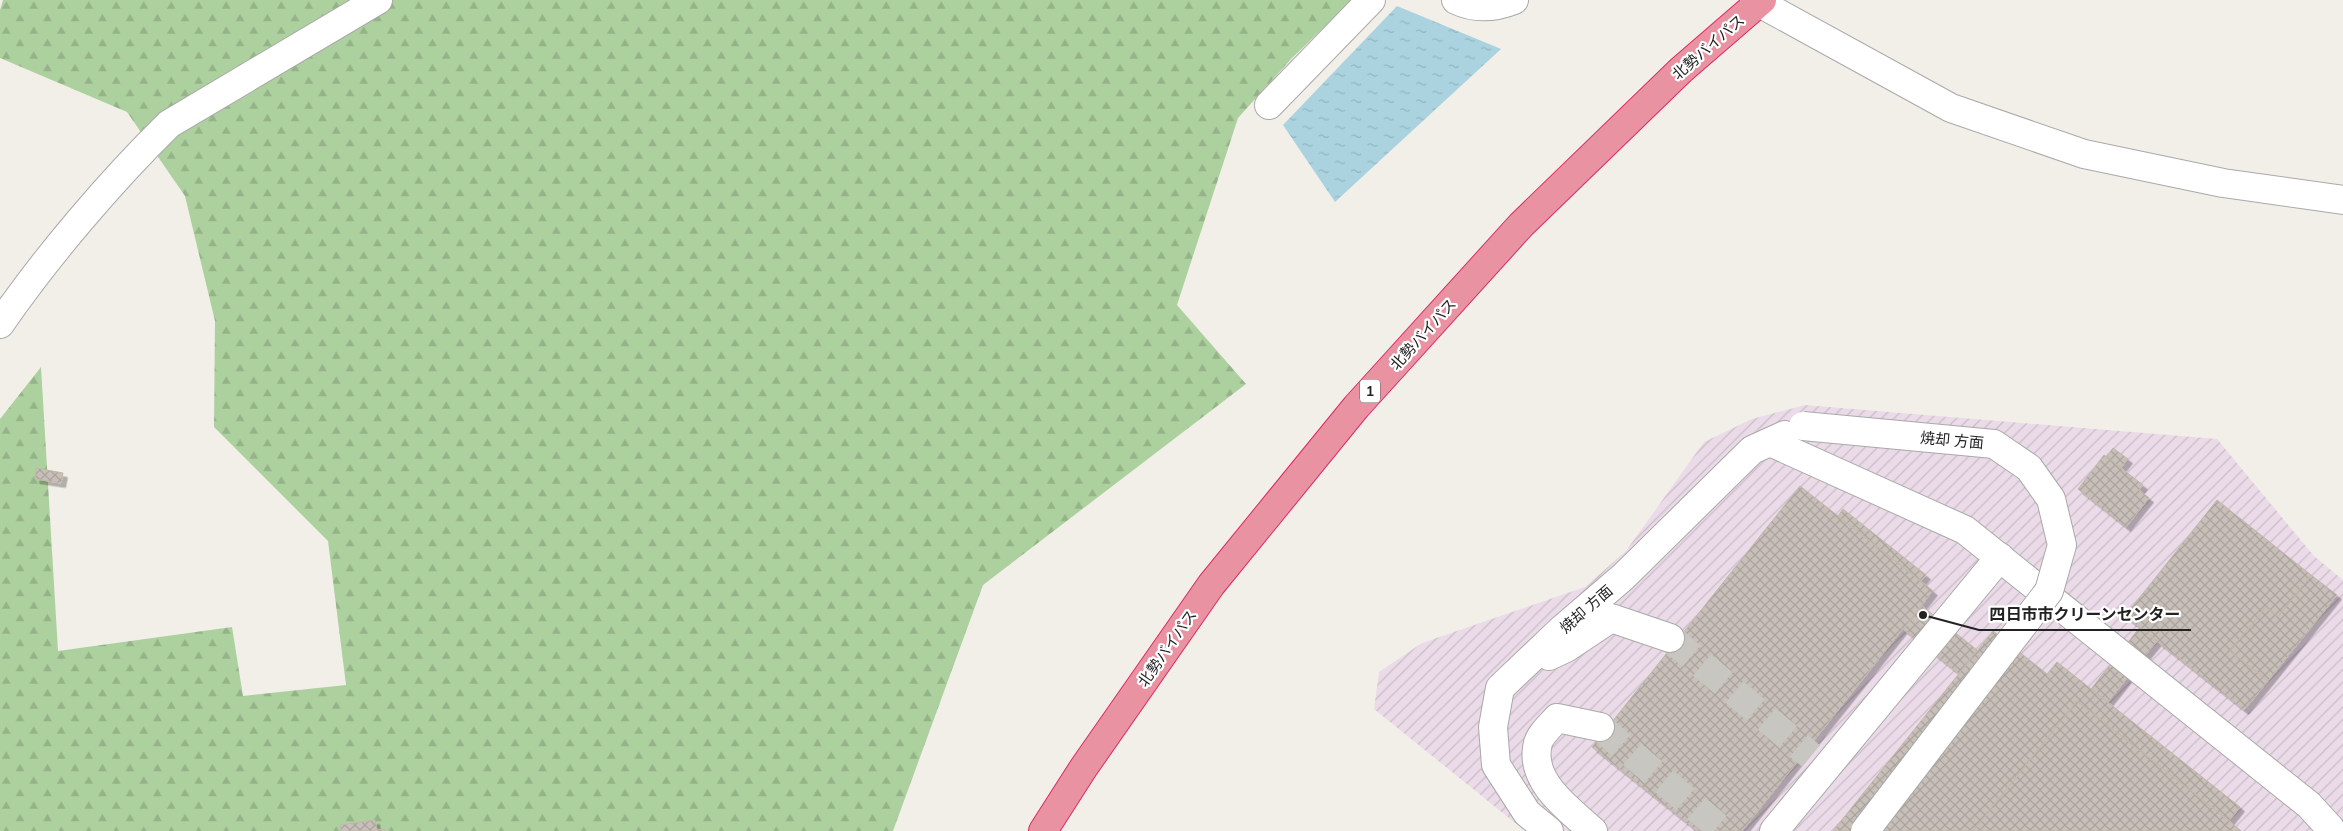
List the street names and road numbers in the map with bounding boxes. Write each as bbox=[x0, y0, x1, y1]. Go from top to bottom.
street label: 北勢バイパス bbox=[1668, 10, 1748, 84]
street label: 北勢バイパス bbox=[1386, 294, 1460, 374]
road number: 1 bbox=[1360, 380, 1380, 402]
street label: 焼却 方面 bbox=[1919, 428, 1985, 452]
street label: 焼却 方面 bbox=[1556, 581, 1616, 637]
street label: 北勢バイパス bbox=[1133, 606, 1201, 690]

